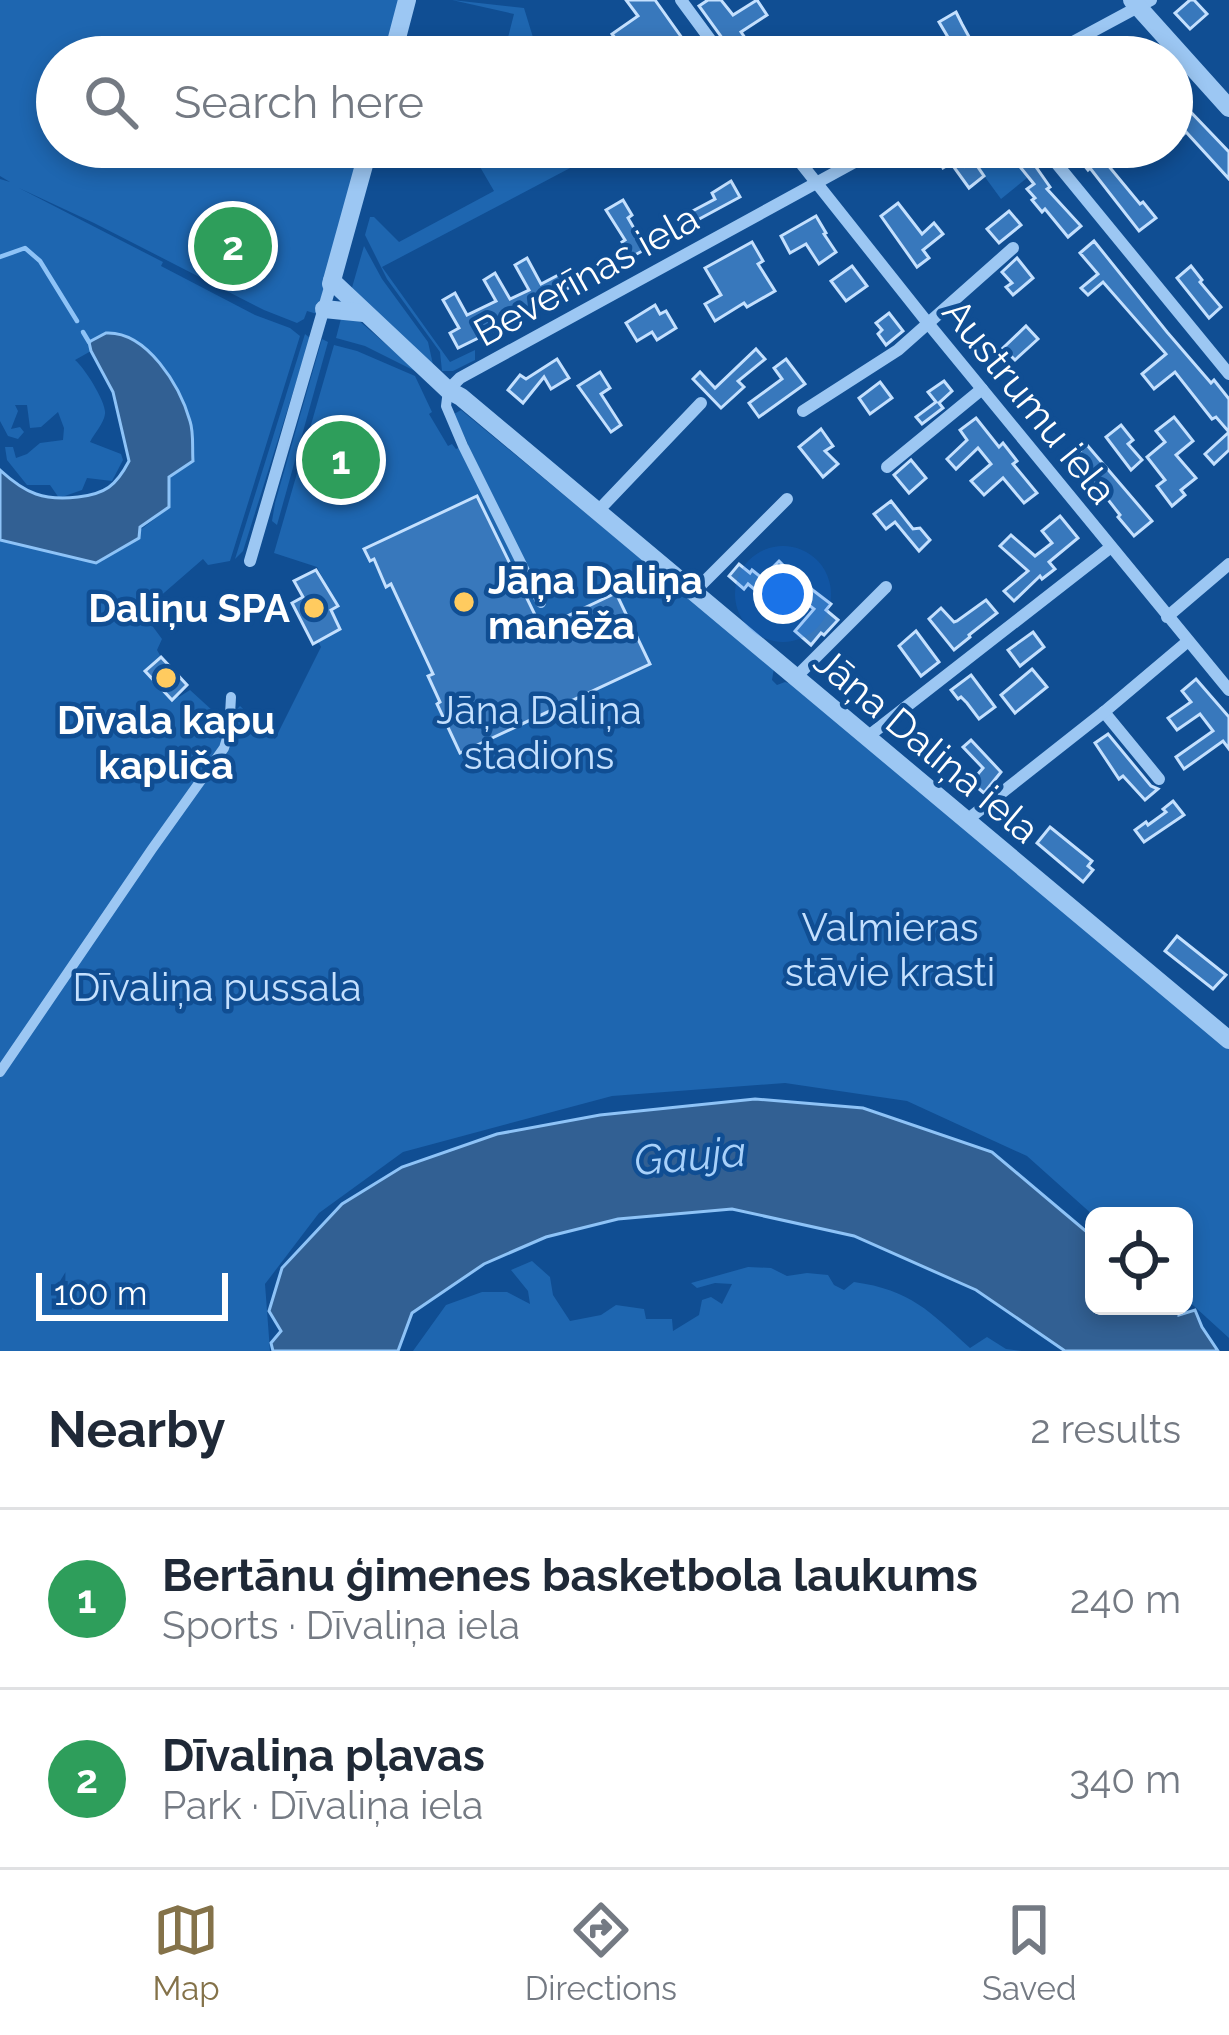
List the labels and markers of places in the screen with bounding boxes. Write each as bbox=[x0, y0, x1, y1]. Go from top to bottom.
pin: 2 bbox=[194, 201, 272, 291]
pin: 1 bbox=[302, 415, 380, 505]
place label: Jāņa Daliņa manēža bbox=[488, 557, 703, 648]
place label: Daliņu SPA bbox=[88, 585, 291, 631]
marker: Jāņa Daliņa manēža bbox=[451, 589, 477, 615]
marker: Daliņu SPA bbox=[301, 595, 327, 621]
marker: Dīvala kapu kapliča bbox=[153, 665, 179, 691]
place label: Dīvala kapu kapliča bbox=[57, 697, 275, 788]

